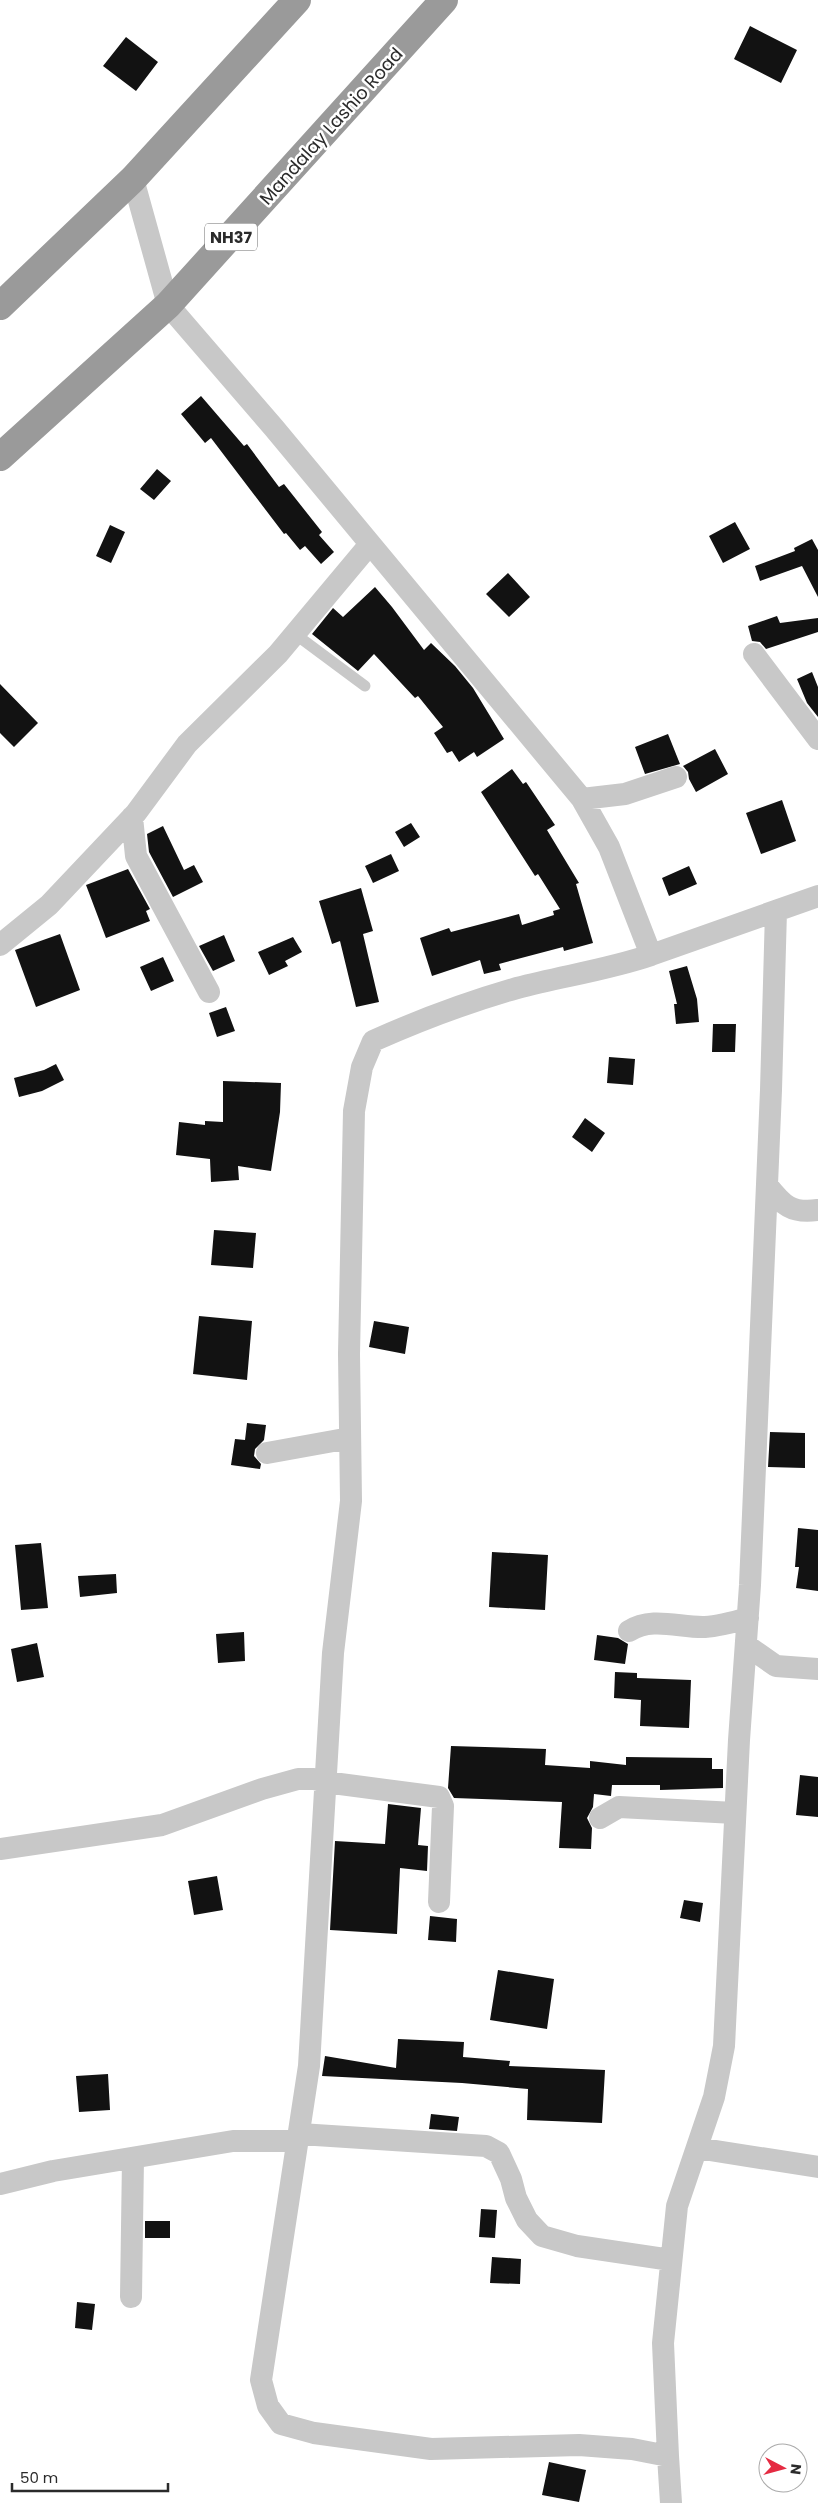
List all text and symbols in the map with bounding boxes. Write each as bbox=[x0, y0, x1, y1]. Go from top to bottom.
street label: Mandalay Lashio Road bbox=[254, 42, 408, 210]
road number: NH37 bbox=[205, 223, 257, 250]
north arrow bbox=[758, 2443, 808, 2493]
scale bar bbox=[12, 2460, 169, 2492]
text: N bbox=[785, 2463, 806, 2476]
text: 50 m bbox=[20, 2467, 58, 2488]

